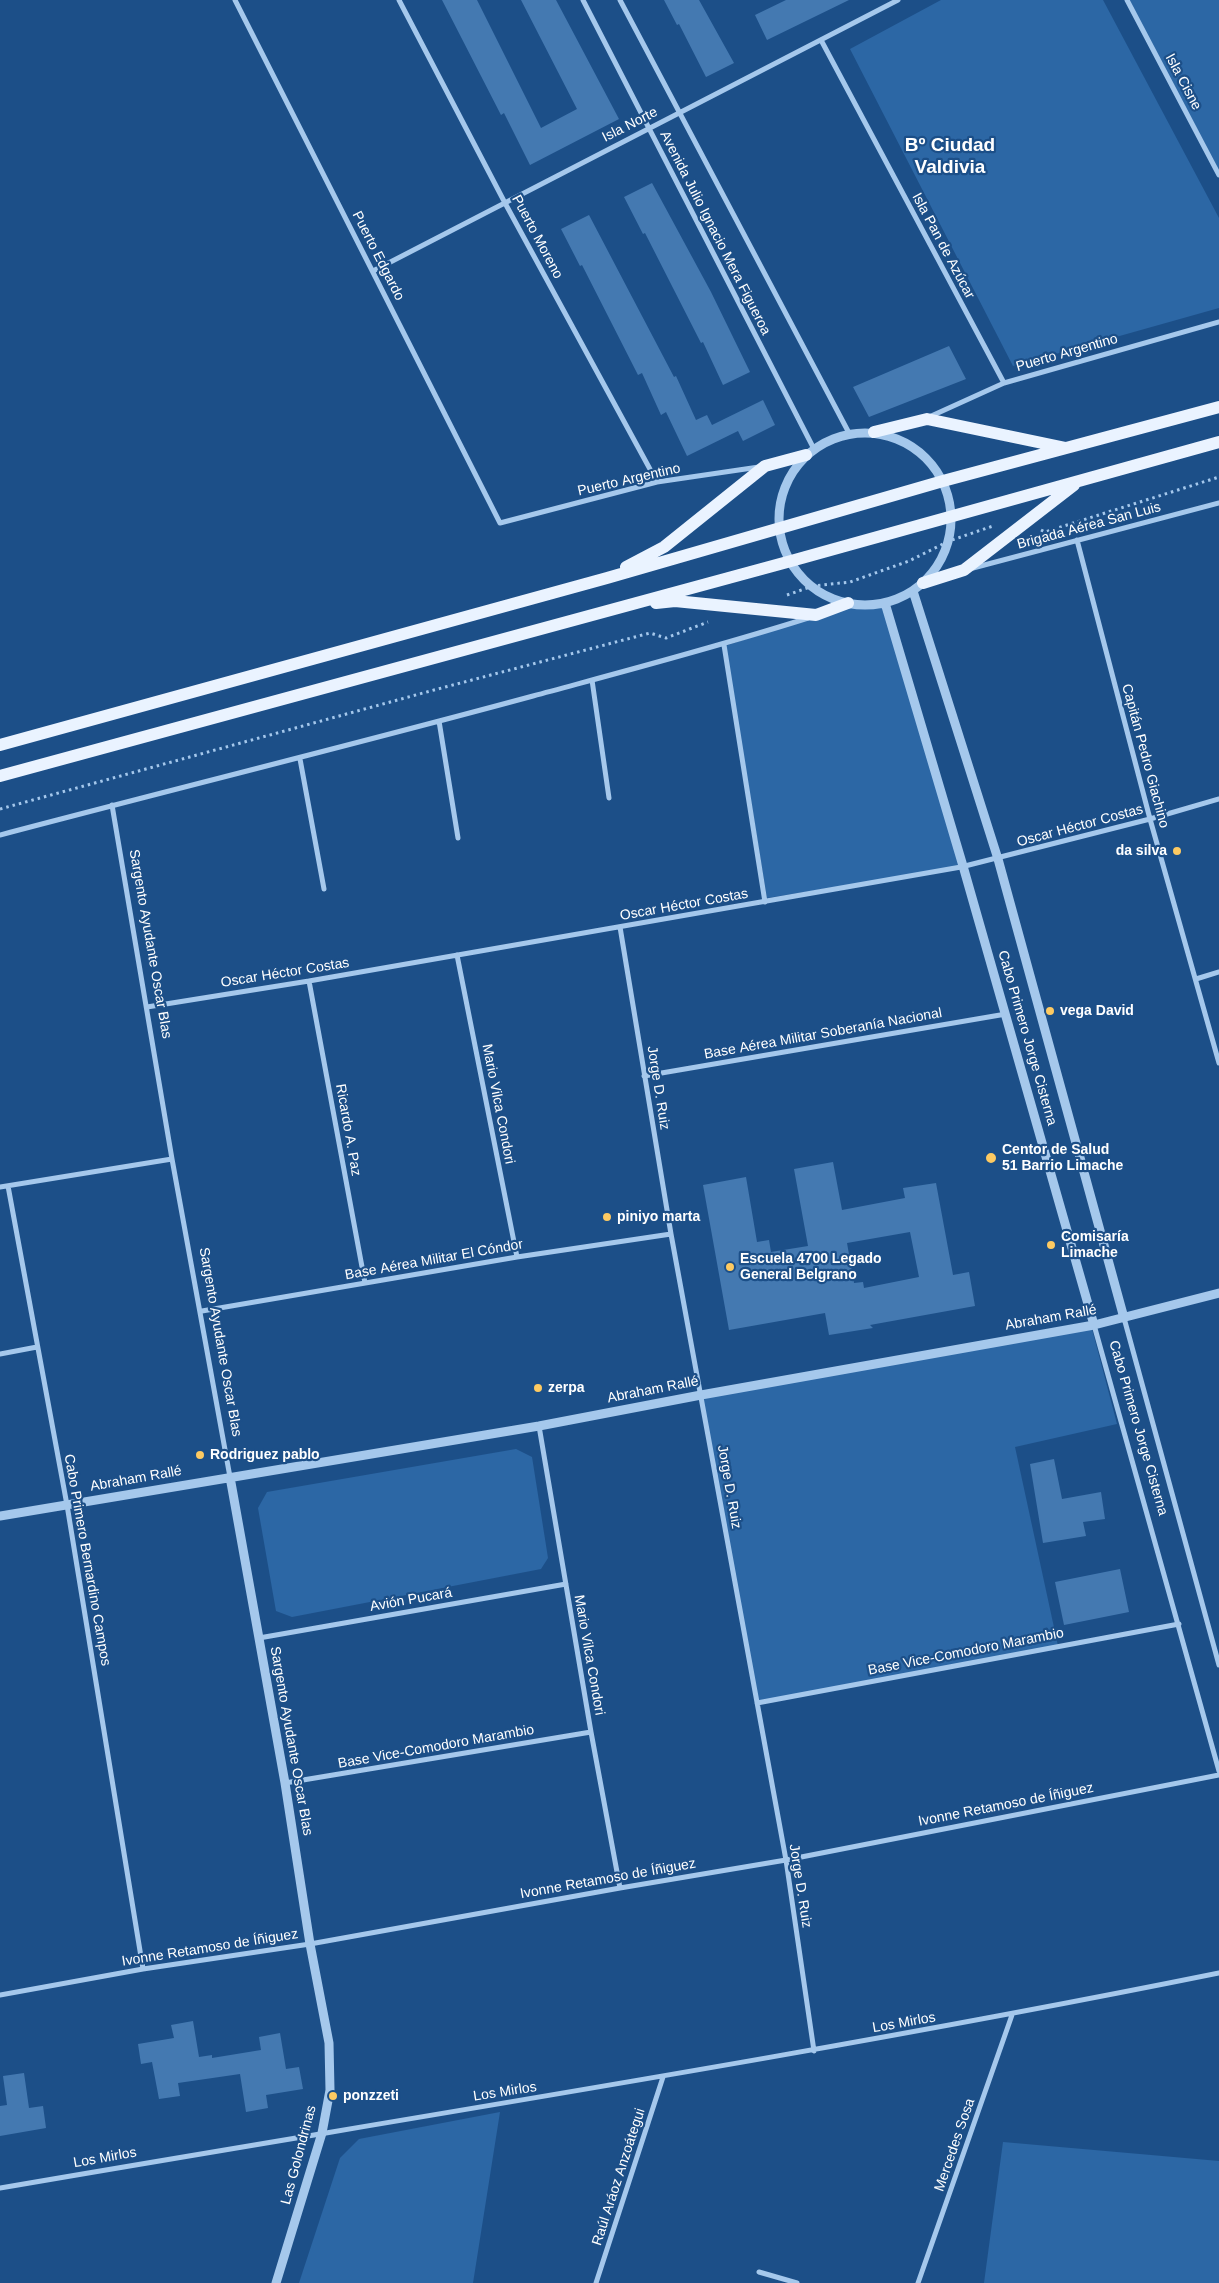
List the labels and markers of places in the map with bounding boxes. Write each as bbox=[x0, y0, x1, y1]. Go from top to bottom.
place label: da silva bbox=[1116, 843, 1167, 859]
marker: da silva bbox=[1171, 845, 1183, 857]
place label: vega David bbox=[1060, 1003, 1134, 1019]
marker: vega David bbox=[1044, 1005, 1056, 1017]
place label: Centor de Salud 51 Barrio Limache bbox=[1002, 1142, 1123, 1174]
marker: Centor de Salud 51 Barrio Limache bbox=[984, 1151, 998, 1165]
place label: piniyo marta bbox=[617, 1209, 700, 1225]
marker: piniyo marta bbox=[601, 1211, 613, 1223]
place label: Comisaría Limache bbox=[1061, 1229, 1129, 1262]
marker: Comisaría Limache bbox=[1045, 1239, 1057, 1251]
place label: Escuela 4700 Legado General Belgrano bbox=[740, 1251, 882, 1284]
marker: Escuela 4700 Legado General Belgrano bbox=[724, 1261, 736, 1273]
place label: zerpa bbox=[548, 1380, 585, 1396]
marker: zerpa bbox=[532, 1382, 544, 1394]
place label: Rodriguez pablo bbox=[210, 1447, 320, 1463]
marker: Rodriguez pablo bbox=[194, 1449, 206, 1461]
place label: ponzzeti bbox=[343, 2088, 399, 2104]
marker: ponzzeti bbox=[327, 2090, 339, 2102]

